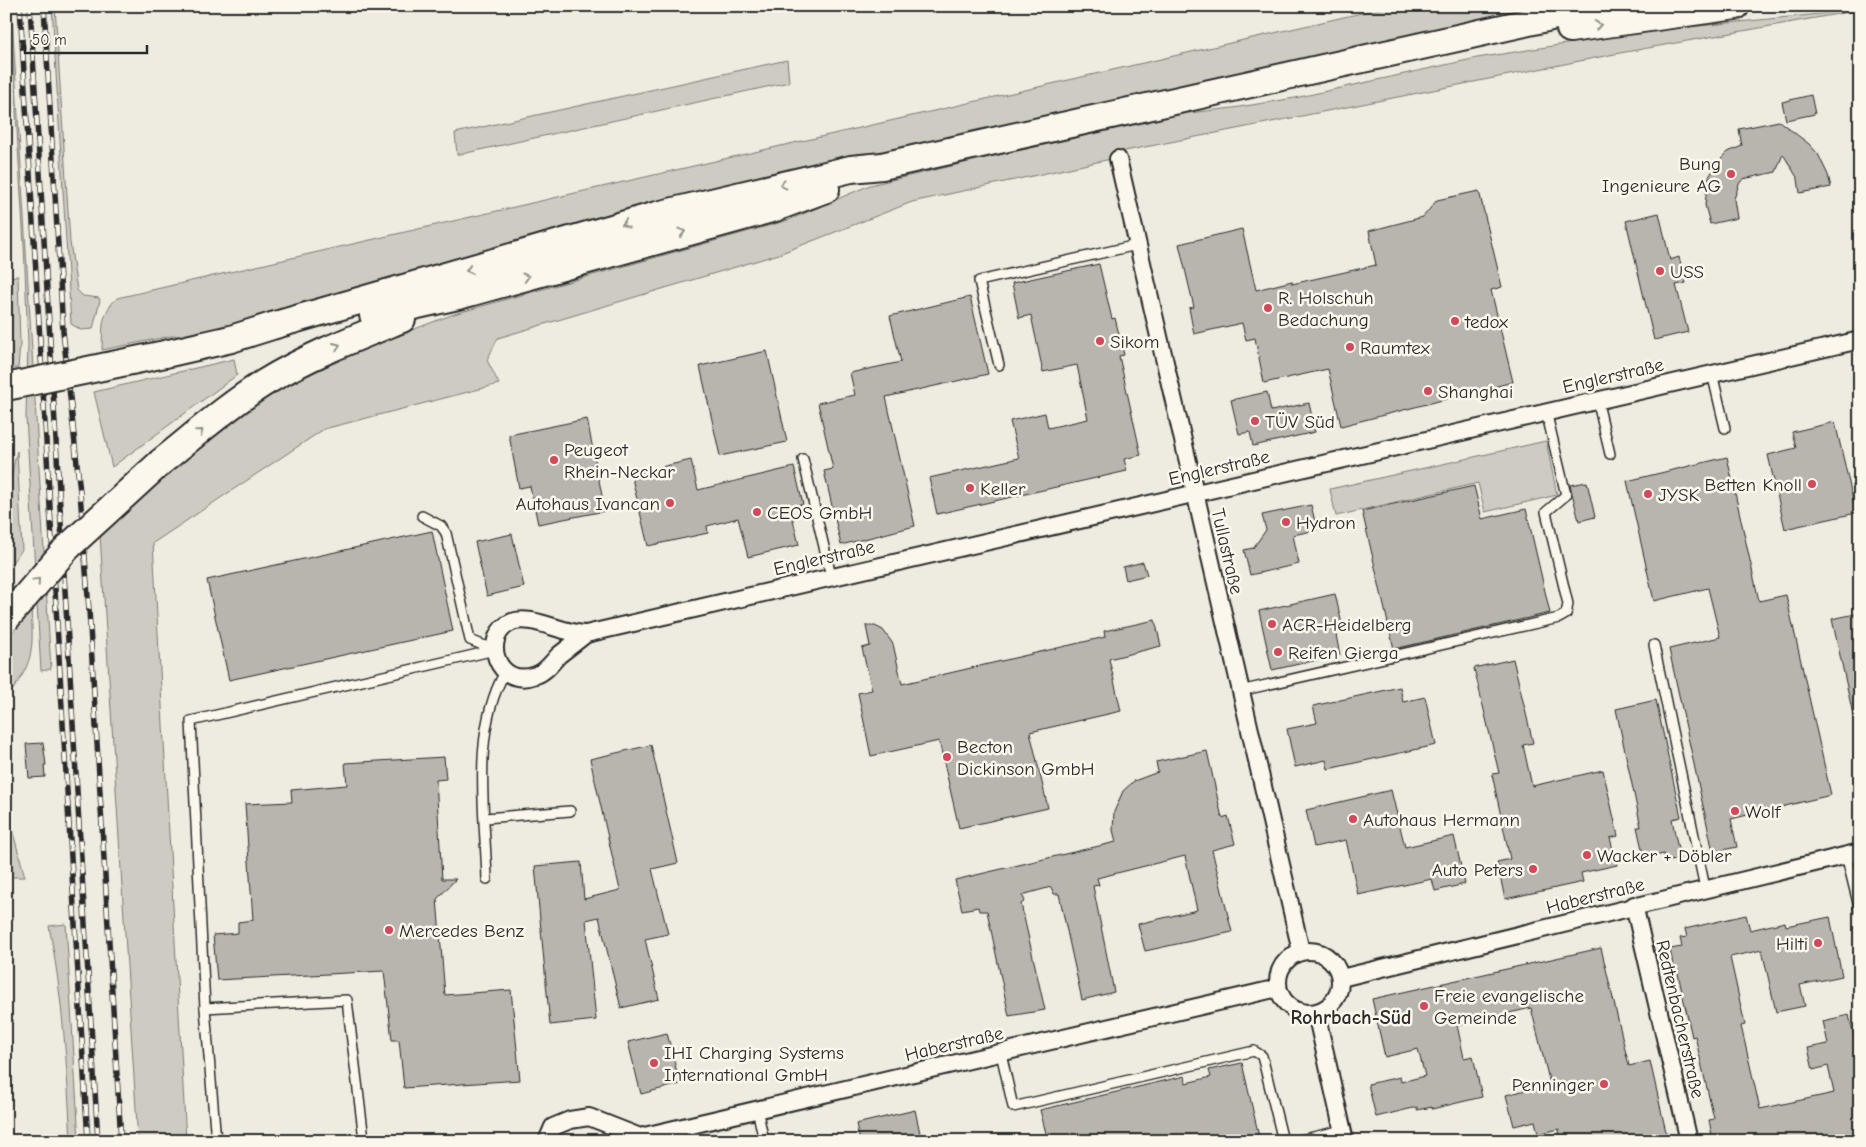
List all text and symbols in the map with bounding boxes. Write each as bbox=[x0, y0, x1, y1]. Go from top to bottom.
one-way arrow bbox=[1594, 20, 1602, 31]
scale bar bbox=[25, 22, 148, 54]
text: 50 m bbox=[32, 31, 67, 49]
place label: Bung Ingenieure AG bbox=[1602, 153, 1721, 197]
marker: Bung Ingenieure AG bbox=[1725, 168, 1737, 180]
one-way arrow bbox=[778, 179, 787, 190]
one-way arrow bbox=[621, 218, 630, 229]
one-way arrow bbox=[677, 228, 685, 238]
place label: USS bbox=[1670, 261, 1704, 283]
one-way arrow bbox=[466, 264, 474, 274]
marker: USS bbox=[1654, 265, 1666, 277]
one-way arrow bbox=[521, 272, 529, 282]
place label: R. Holschuh Bedachung bbox=[1278, 287, 1374, 331]
marker: R. Holschuh Bedachung bbox=[1262, 302, 1274, 314]
place label: tedox bbox=[1464, 311, 1509, 333]
marker: tedox bbox=[1449, 315, 1461, 327]
place label: Sikom bbox=[1110, 331, 1159, 353]
marker: Sikom bbox=[1094, 335, 1106, 347]
place label: Raumtex bbox=[1360, 337, 1431, 359]
one-way arrow bbox=[332, 341, 341, 352]
marker: Raumtex bbox=[1344, 341, 1356, 353]
street label: Englerstraße bbox=[1561, 354, 1666, 398]
place label: Shanghai bbox=[1438, 381, 1513, 403]
marker: Shanghai bbox=[1422, 385, 1434, 397]
place label: TÜV Süd bbox=[1265, 411, 1335, 433]
marker: TÜV Süd bbox=[1249, 415, 1261, 427]
one-way arrow bbox=[194, 428, 203, 437]
place label: Peugeot Rhein-Neckar bbox=[564, 439, 675, 483]
street label: Englerstraße bbox=[1167, 446, 1272, 490]
marker: Peugeot Rhein-Neckar bbox=[548, 454, 560, 466]
place label: Betten Knoll bbox=[1704, 474, 1802, 496]
place label: Keller bbox=[980, 478, 1026, 500]
marker: Betten Knoll bbox=[1806, 478, 1818, 490]
marker: Keller bbox=[964, 482, 976, 494]
place label: JYSK bbox=[1658, 484, 1699, 506]
marker: JYSK bbox=[1642, 488, 1654, 500]
place label: Autohaus Ivancan bbox=[516, 493, 660, 515]
marker: Autohaus Ivancan bbox=[664, 497, 676, 509]
place label: CEOS GmbH bbox=[767, 502, 872, 524]
marker: CEOS GmbH bbox=[751, 506, 763, 518]
street label: Tullastraße bbox=[1206, 506, 1248, 596]
place label: Hydron bbox=[1296, 512, 1356, 534]
marker: Hydron bbox=[1280, 516, 1292, 528]
street label: Englerstraße bbox=[772, 536, 877, 580]
one-way arrow bbox=[31, 578, 40, 587]
place label: ACR-Heidelberg bbox=[1282, 614, 1412, 636]
marker: ACR-Heidelberg bbox=[1266, 618, 1278, 630]
place label: Reifen Gierga bbox=[1288, 642, 1399, 664]
marker: Reifen Gierga bbox=[1272, 646, 1284, 658]
place label: Becton Dickinson GmbH bbox=[957, 736, 1094, 780]
marker: Becton Dickinson GmbH bbox=[941, 751, 953, 763]
place label: Wolf bbox=[1745, 801, 1782, 823]
marker: Wolf bbox=[1729, 805, 1741, 817]
place label: Autohaus Hermann bbox=[1363, 809, 1520, 831]
marker: Autohaus Hermann bbox=[1347, 813, 1359, 825]
place label: Wacker + Döbler bbox=[1597, 845, 1732, 867]
marker: Wacker + Döbler bbox=[1581, 849, 1593, 861]
place label: Auto Peters bbox=[1432, 859, 1523, 881]
marker: Auto Peters bbox=[1527, 863, 1539, 875]
street label: Haberstraße bbox=[1544, 873, 1647, 919]
place label: Mercedes Benz bbox=[399, 920, 524, 942]
marker: Mercedes Benz bbox=[383, 924, 395, 936]
place label: Hilti bbox=[1776, 933, 1808, 955]
marker: Hilti bbox=[1812, 937, 1824, 949]
street label: Redtenbacherstraße bbox=[1651, 938, 1709, 1101]
place label: Freie evangelische Gemeinde bbox=[1434, 985, 1584, 1029]
marker: Freie evangelische Gemeinde bbox=[1418, 1000, 1430, 1012]
district label: Rohrbach-Süd bbox=[1290, 1006, 1412, 1029]
street label: Haberstraße bbox=[903, 1022, 1006, 1066]
place label: IHI Charging Systems International GmbH bbox=[664, 1042, 844, 1086]
marker: IHI Charging Systems International GmbH bbox=[648, 1057, 660, 1069]
place label: Penninger bbox=[1512, 1074, 1594, 1096]
marker: Penninger bbox=[1598, 1078, 1610, 1090]

